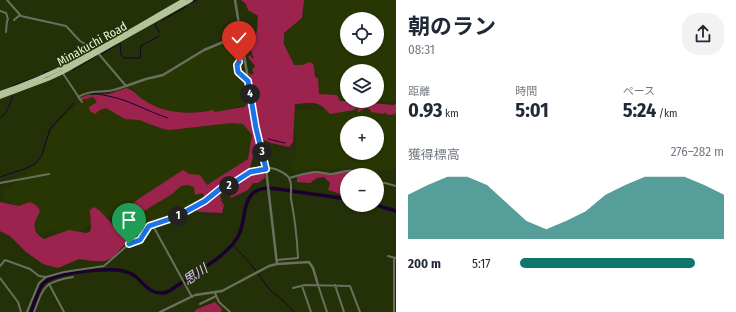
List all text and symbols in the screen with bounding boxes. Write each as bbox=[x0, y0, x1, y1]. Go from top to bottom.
map controls bbox=[340, 12, 384, 212]
button: locate bbox=[340, 12, 384, 56]
text: 朝のラン bbox=[408, 13, 496, 40]
button: share bbox=[682, 13, 724, 55]
street label: Minakuchi Road bbox=[55, 19, 129, 69]
pin bbox=[222, 21, 256, 62]
icon: check bbox=[228, 27, 250, 49]
text: 08:31 bbox=[408, 42, 435, 57]
button: layers bbox=[340, 64, 384, 108]
pin: 4 bbox=[240, 84, 260, 104]
text: 距離 bbox=[408, 85, 430, 98]
text: 時間 bbox=[515, 85, 537, 98]
text: ペース bbox=[623, 85, 655, 98]
text: 4 bbox=[247, 87, 253, 100]
text: 0.93 bbox=[408, 98, 442, 122]
text: 5:01 bbox=[515, 98, 549, 122]
text: 5:24 bbox=[623, 98, 656, 122]
text: km bbox=[442, 107, 459, 120]
text: /km bbox=[656, 107, 678, 120]
button: + bbox=[340, 116, 384, 160]
pin: 3 bbox=[252, 142, 272, 162]
text: 276–282 m bbox=[671, 144, 724, 159]
text: 3 bbox=[259, 145, 265, 158]
text: 獲得標高 bbox=[408, 147, 460, 162]
button: − bbox=[340, 168, 384, 212]
pin: 2 bbox=[219, 176, 239, 196]
text: 2 bbox=[226, 179, 232, 192]
pin bbox=[112, 203, 146, 244]
pin: 1 bbox=[168, 206, 188, 226]
icon: arrive bbox=[118, 209, 140, 231]
text: 1 bbox=[176, 209, 180, 222]
text: 200 m bbox=[408, 256, 441, 271]
text: 5:17 bbox=[472, 256, 491, 271]
water label: 思川 bbox=[180, 260, 212, 288]

